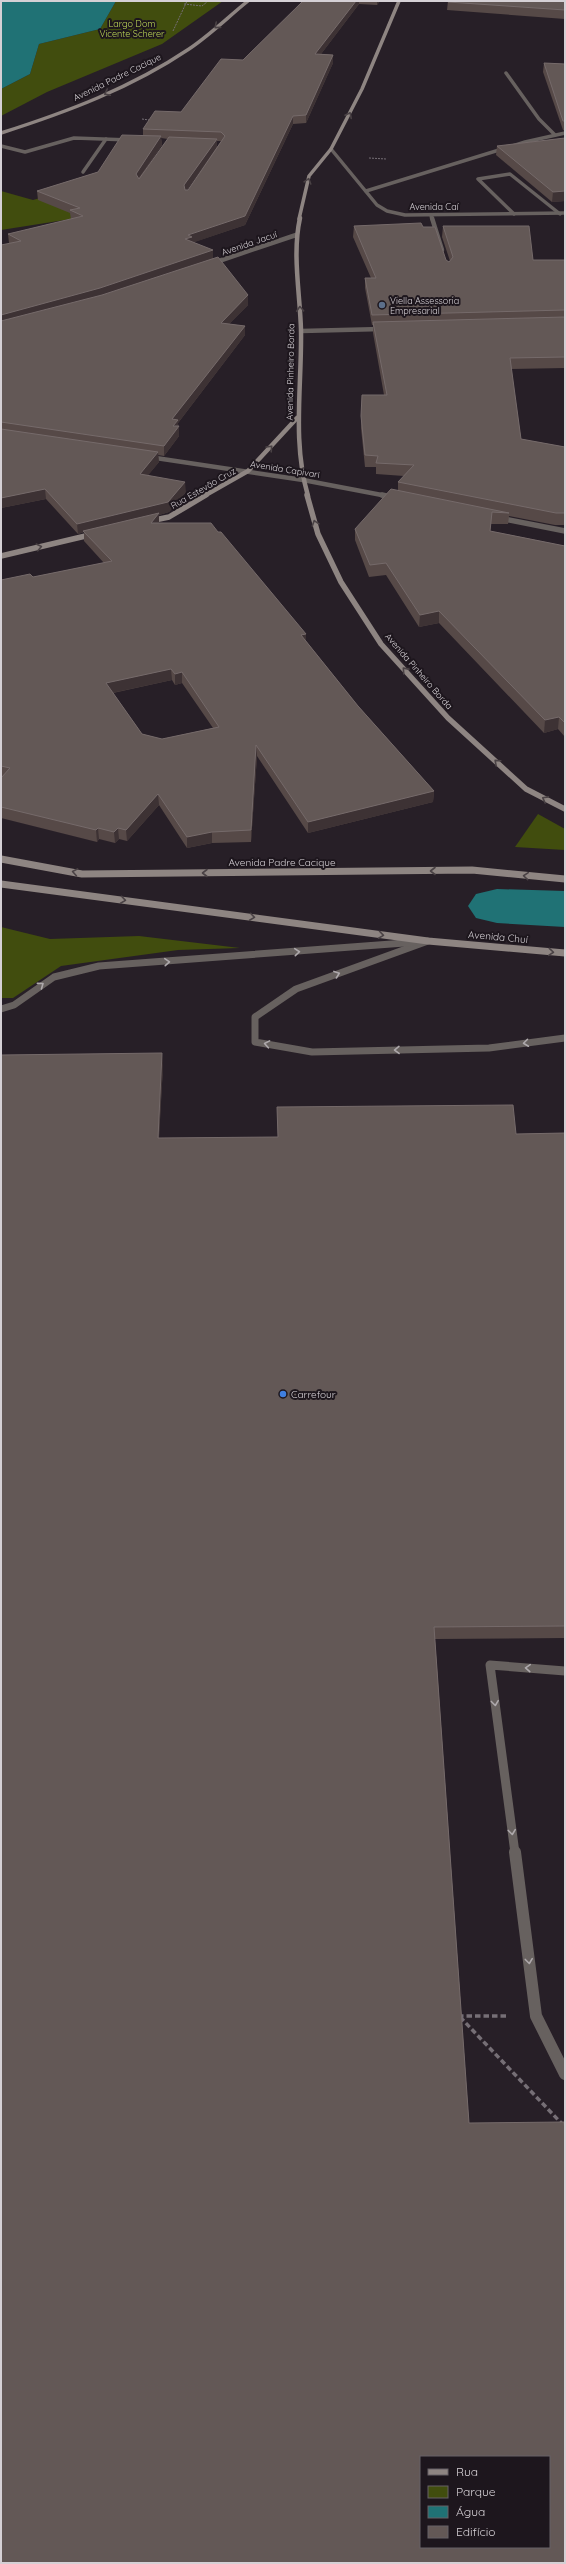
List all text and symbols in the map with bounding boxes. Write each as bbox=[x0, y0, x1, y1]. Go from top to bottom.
park label: Largo Dom Vicente Scherer bbox=[99, 18, 165, 39]
one-way arrow bbox=[215, 21, 222, 28]
street label: Avenida Padre Cacique bbox=[71, 51, 163, 103]
one-way arrow bbox=[104, 88, 111, 96]
one-way arrow bbox=[344, 111, 352, 119]
one-way arrow bbox=[303, 178, 312, 185]
street label: Avenida Caí bbox=[409, 201, 459, 212]
street label: Avenida Jacuí bbox=[220, 228, 278, 258]
place label: Viella Assessoria Empresarial bbox=[390, 295, 459, 316]
marker: Viella Assessoria Empresarial bbox=[377, 300, 387, 310]
one-way arrow bbox=[295, 306, 304, 312]
street label: Avenida Pinheiro Borda bbox=[284, 323, 296, 421]
one-way arrow bbox=[265, 445, 272, 453]
street label: Avenida Capivari bbox=[249, 458, 321, 480]
street label: Rua Estevão Cruz bbox=[169, 465, 237, 511]
one-way arrow bbox=[311, 520, 320, 527]
one-way arrow bbox=[36, 544, 42, 552]
street label: Avenida Pinheiro Borda bbox=[383, 631, 455, 711]
one-way arrow bbox=[403, 668, 410, 675]
one-way arrow bbox=[494, 760, 502, 767]
one-way arrow bbox=[542, 796, 550, 804]
street label: Avenida Padre Cacique bbox=[228, 856, 336, 869]
one-way arrow bbox=[430, 867, 436, 875]
one-way arrow bbox=[72, 869, 78, 877]
one-way arrow bbox=[202, 869, 208, 877]
one-way arrow bbox=[523, 871, 529, 880]
one-way arrow bbox=[120, 895, 126, 904]
one-way arrow bbox=[249, 912, 255, 921]
street label: Avenida Chuí bbox=[468, 928, 529, 946]
one-way arrow bbox=[378, 930, 384, 939]
one-way arrow bbox=[294, 947, 300, 956]
one-way arrow bbox=[548, 948, 554, 957]
one-way arrow bbox=[164, 957, 170, 966]
one-way arrow bbox=[334, 971, 341, 979]
one-way arrow bbox=[37, 982, 44, 990]
one-way arrow bbox=[523, 1038, 529, 1047]
one-way arrow bbox=[264, 1040, 271, 1049]
one-way arrow bbox=[394, 1046, 400, 1054]
place label: Carrefour bbox=[291, 1388, 336, 1401]
marker: Carrefour bbox=[278, 1389, 288, 1399]
one-way arrow bbox=[525, 1663, 531, 1672]
one-way arrow bbox=[490, 1700, 499, 1706]
one-way arrow bbox=[507, 1829, 516, 1835]
one-way arrow bbox=[524, 1958, 533, 1964]
legend bbox=[420, 2456, 550, 2548]
text: Rua bbox=[456, 2464, 478, 2479]
text: Parque bbox=[456, 2484, 496, 2499]
text: Água bbox=[456, 2504, 485, 2519]
text: Edifício bbox=[456, 2524, 496, 2539]

